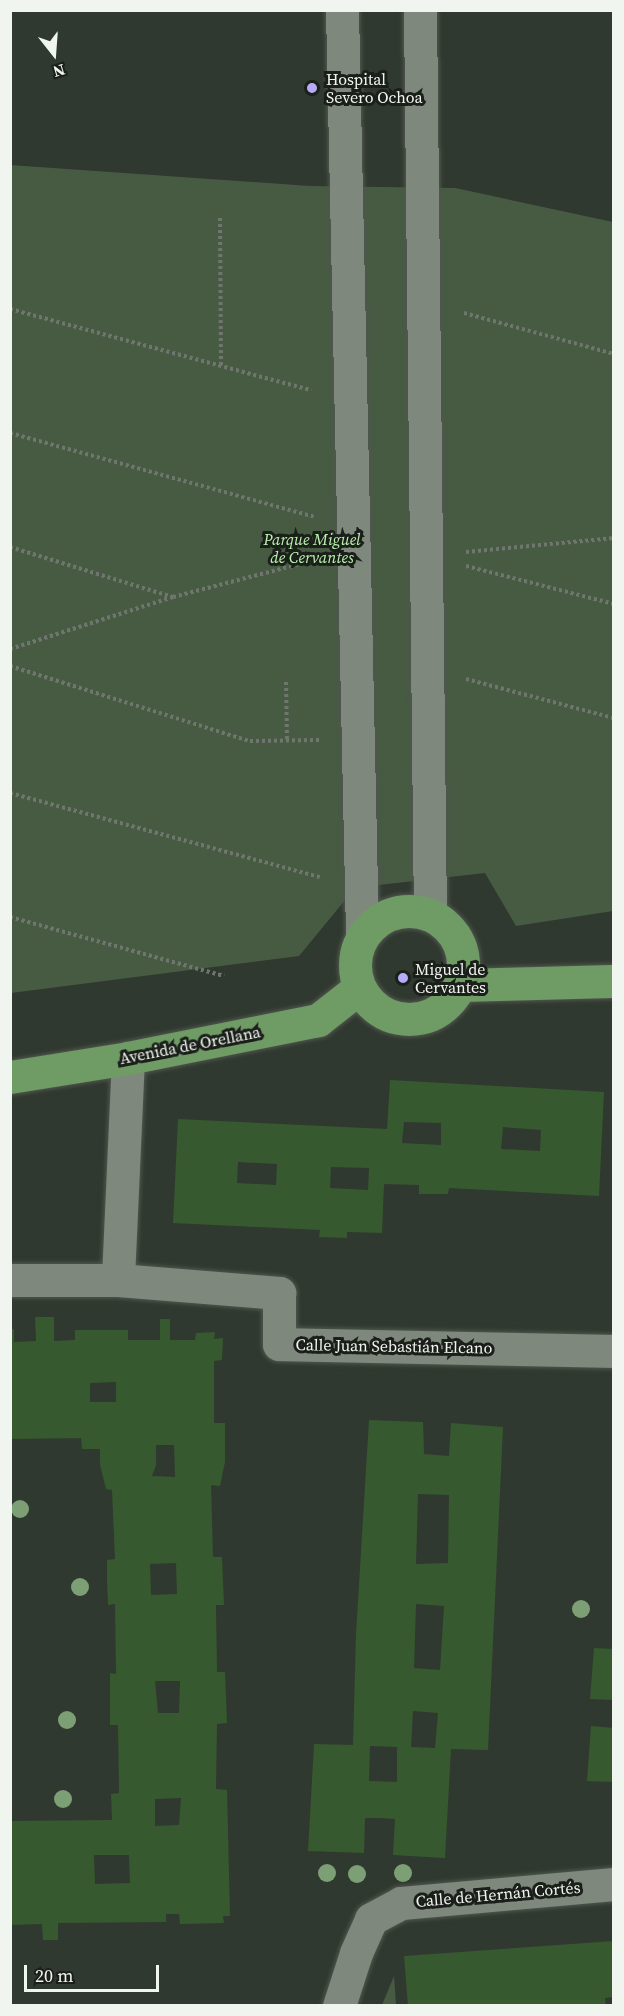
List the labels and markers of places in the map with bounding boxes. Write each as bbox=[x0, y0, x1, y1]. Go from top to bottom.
place label: Hospital Severo Ochoa bbox=[326, 69, 423, 107]
marker: Hospital Severo Ochoa bbox=[303, 79, 321, 97]
place label: Miguel de Cervantes bbox=[415, 959, 486, 997]
marker: Miguel de Cervantes bbox=[396, 971, 410, 985]

